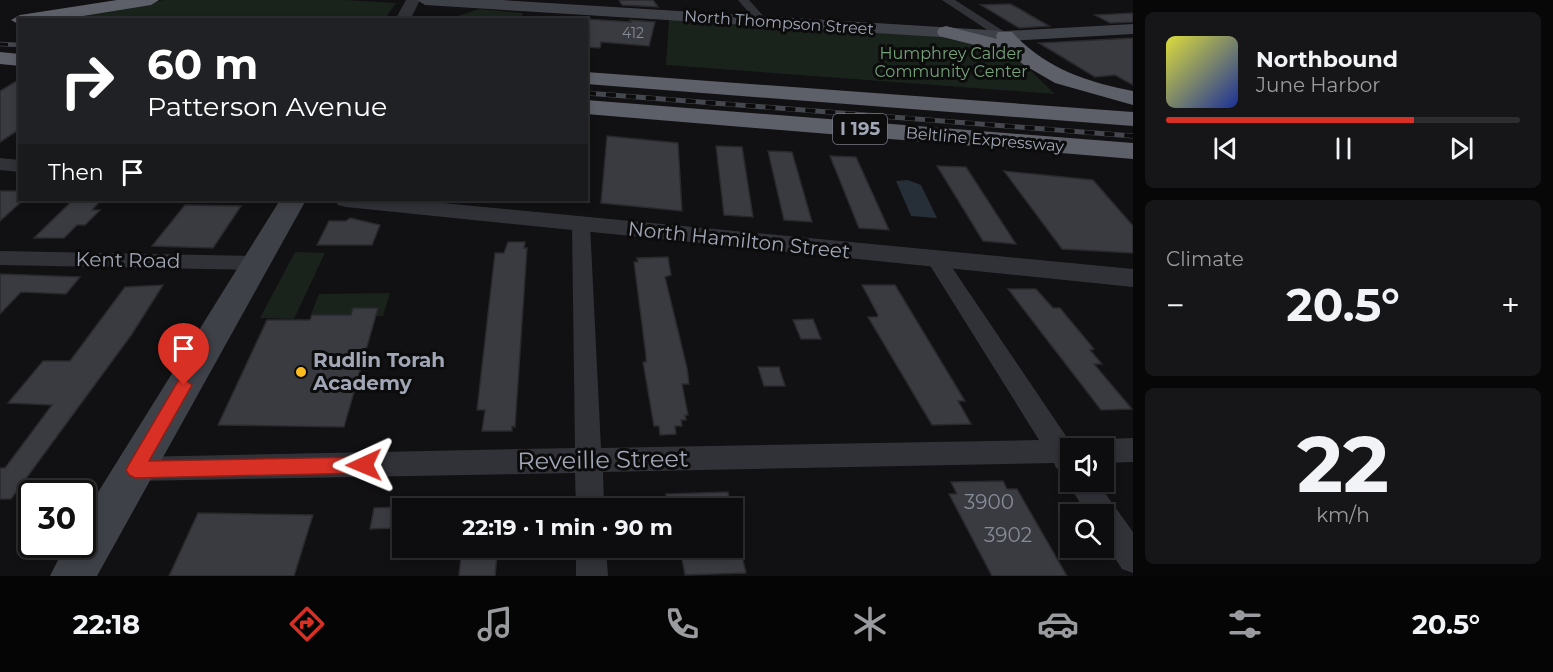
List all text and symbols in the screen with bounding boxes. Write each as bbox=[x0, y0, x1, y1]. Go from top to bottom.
street label: North Thompson Street bbox=[683, 6, 875, 39]
house number: 412 bbox=[622, 24, 644, 42]
text: 60 m bbox=[147, 38, 258, 90]
icon: right bbox=[48, 42, 126, 120]
park label: Humphrey Calder Community Center bbox=[874, 44, 1028, 81]
text: Northbound bbox=[1256, 46, 1398, 73]
text: June Harbor bbox=[1256, 73, 1380, 97]
text: Patterson Avenue bbox=[147, 90, 387, 123]
road number: I 195 bbox=[833, 114, 887, 144]
street label: Beltline Expressway bbox=[905, 123, 1065, 156]
icon: previous bbox=[1209, 132, 1242, 165]
icon: pause bbox=[1327, 132, 1360, 165]
icon: next bbox=[1445, 132, 1478, 165]
icon: arrive bbox=[116, 156, 149, 189]
text: Then bbox=[48, 159, 104, 186]
street label: North Hamilton Street bbox=[627, 216, 851, 264]
street label: Kent Road bbox=[75, 247, 181, 273]
text: Climate bbox=[1166, 247, 1244, 271]
text: 20.5° bbox=[1286, 277, 1400, 332]
text: − bbox=[1166, 285, 1185, 325]
text: + bbox=[1501, 285, 1520, 325]
pin bbox=[158, 323, 209, 385]
icon: arrive bbox=[167, 332, 200, 365]
place label: Rudlin Torah Academy bbox=[312, 348, 445, 395]
marker: Rudlin Torah Academy bbox=[294, 365, 308, 379]
text: 22 bbox=[1297, 416, 1389, 512]
position arrow bbox=[332, 433, 396, 497]
map controls bbox=[1060, 438, 1114, 558]
button: sound bbox=[1060, 438, 1114, 492]
street label: Reveille Street bbox=[517, 444, 689, 475]
speed limit sign: 30 bbox=[18, 480, 96, 558]
house number: 3900 bbox=[964, 490, 1014, 514]
text: km/h bbox=[1316, 503, 1370, 527]
button: search bbox=[1060, 504, 1114, 558]
text: 22:19 · 1 min · 90 m bbox=[462, 514, 673, 541]
house number: 3902 bbox=[984, 523, 1032, 547]
icon: directions bbox=[286, 603, 328, 645]
icon: music bbox=[474, 603, 516, 645]
icon: phone bbox=[661, 603, 703, 645]
icon: climate bbox=[849, 603, 891, 645]
icon: car bbox=[1037, 603, 1079, 645]
icon: filters bbox=[1224, 603, 1266, 645]
text: 22:18 bbox=[73, 608, 140, 641]
text: 20.5° bbox=[1412, 608, 1480, 641]

